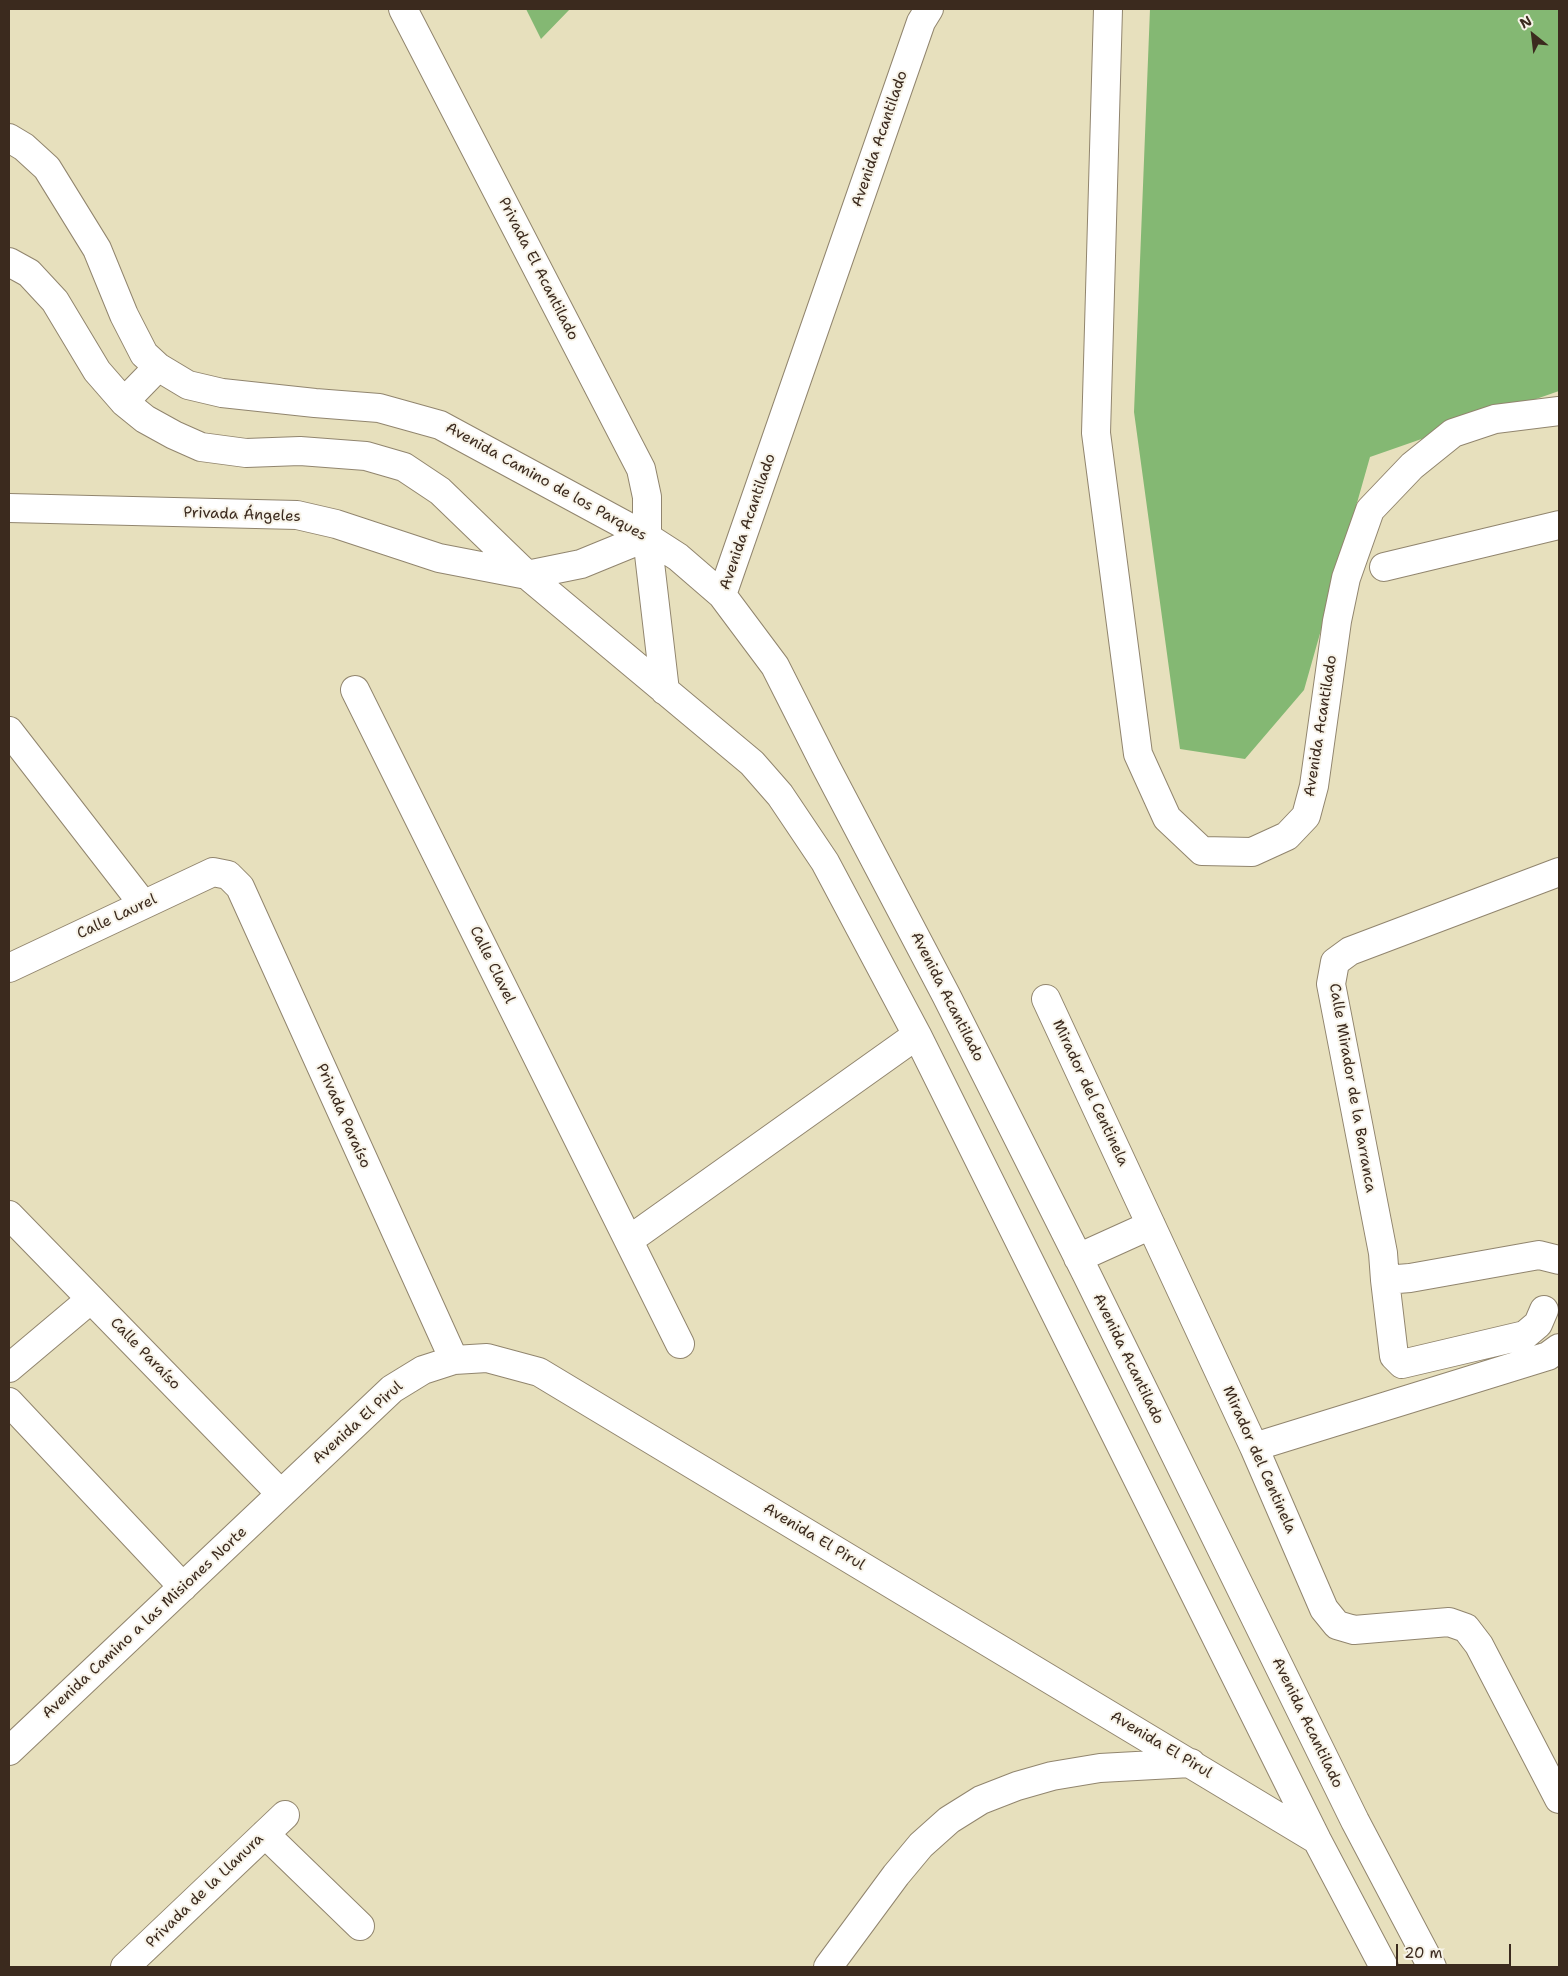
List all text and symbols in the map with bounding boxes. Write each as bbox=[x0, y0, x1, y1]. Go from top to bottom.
north arrow bbox=[1508, 10, 1558, 60]
text: N bbox=[1517, 11, 1535, 32]
street label: Avenida Acantilado bbox=[848, 69, 912, 209]
street label: Privada El Acantilado bbox=[494, 195, 582, 343]
street label: Avenida Camino de los Parques bbox=[442, 419, 650, 545]
street label: Avenida Acantilado bbox=[716, 452, 780, 592]
street label: Privada Ángeles bbox=[183, 504, 301, 526]
street label: Avenida Acantilado bbox=[1301, 654, 1341, 798]
street label: Calle Laurel bbox=[74, 891, 160, 943]
street label: Calle Clavel bbox=[466, 923, 518, 1007]
street label: Avenida Acantilado bbox=[907, 929, 987, 1065]
street label: Calle Mirador de la Barranca bbox=[1325, 982, 1379, 1194]
street label: Mirador del Centinela bbox=[1048, 1017, 1132, 1169]
street label: Privada Paraíso bbox=[312, 1061, 374, 1171]
street label: Avenida Acantilado bbox=[1089, 1291, 1167, 1427]
street label: Calle Paraíso bbox=[106, 1314, 184, 1394]
street label: Avenida El Pirul bbox=[309, 1378, 407, 1468]
street label: Mirador del Centinela bbox=[1218, 1384, 1300, 1536]
street label: Avenida El Pirul bbox=[760, 1500, 868, 1574]
street label: Avenida Camino a las Misiones Norte bbox=[39, 1523, 251, 1723]
street label: Avenida Acantilado bbox=[1268, 1655, 1346, 1791]
street label: Avenida El Pirul bbox=[1107, 1708, 1215, 1782]
street label: Privada de la Llanura bbox=[142, 1830, 268, 1952]
scale bar bbox=[1398, 1934, 1513, 1966]
text: 20 m bbox=[1404, 1943, 1443, 1963]

